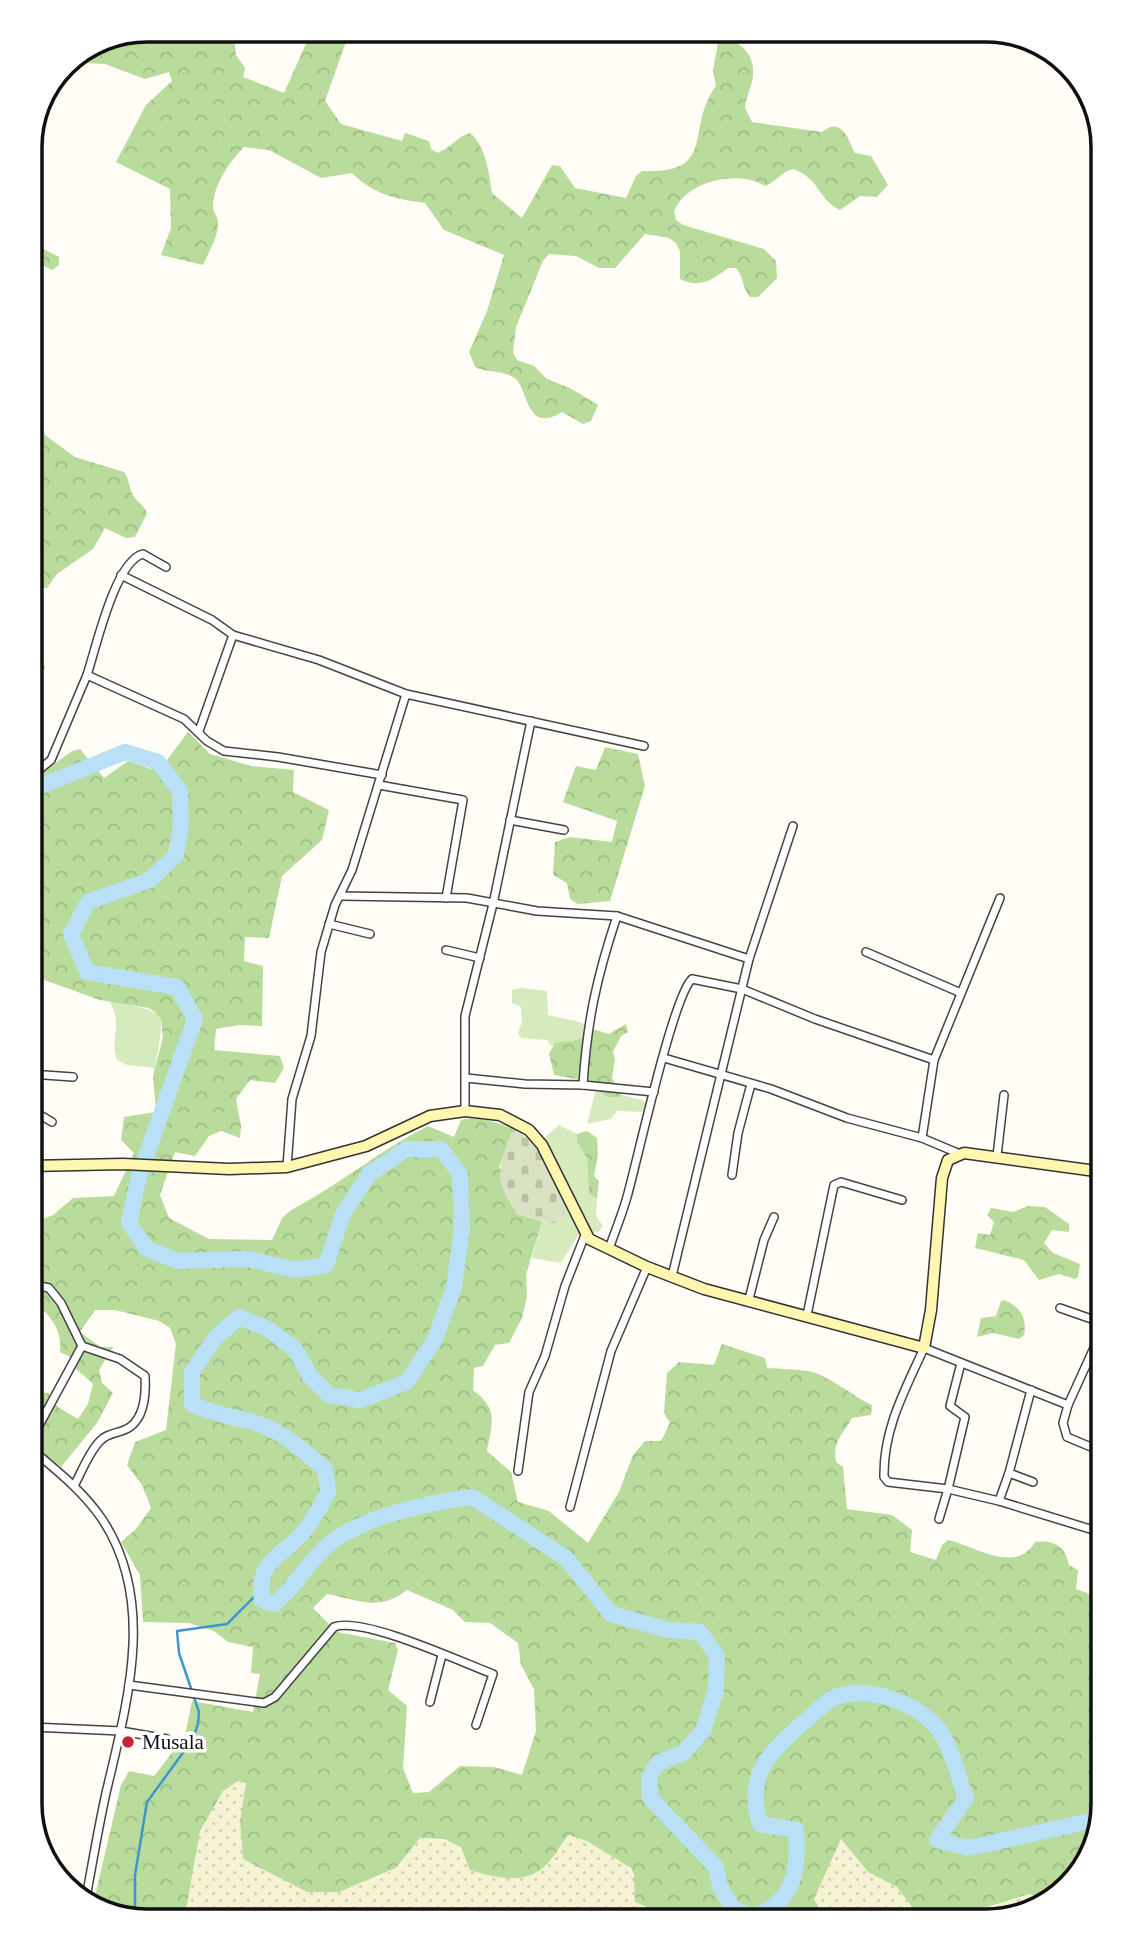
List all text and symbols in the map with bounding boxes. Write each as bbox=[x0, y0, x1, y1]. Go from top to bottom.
place label: Musala bbox=[142, 1730, 205, 1754]
marker: Musala bbox=[120, 1734, 136, 1750]

